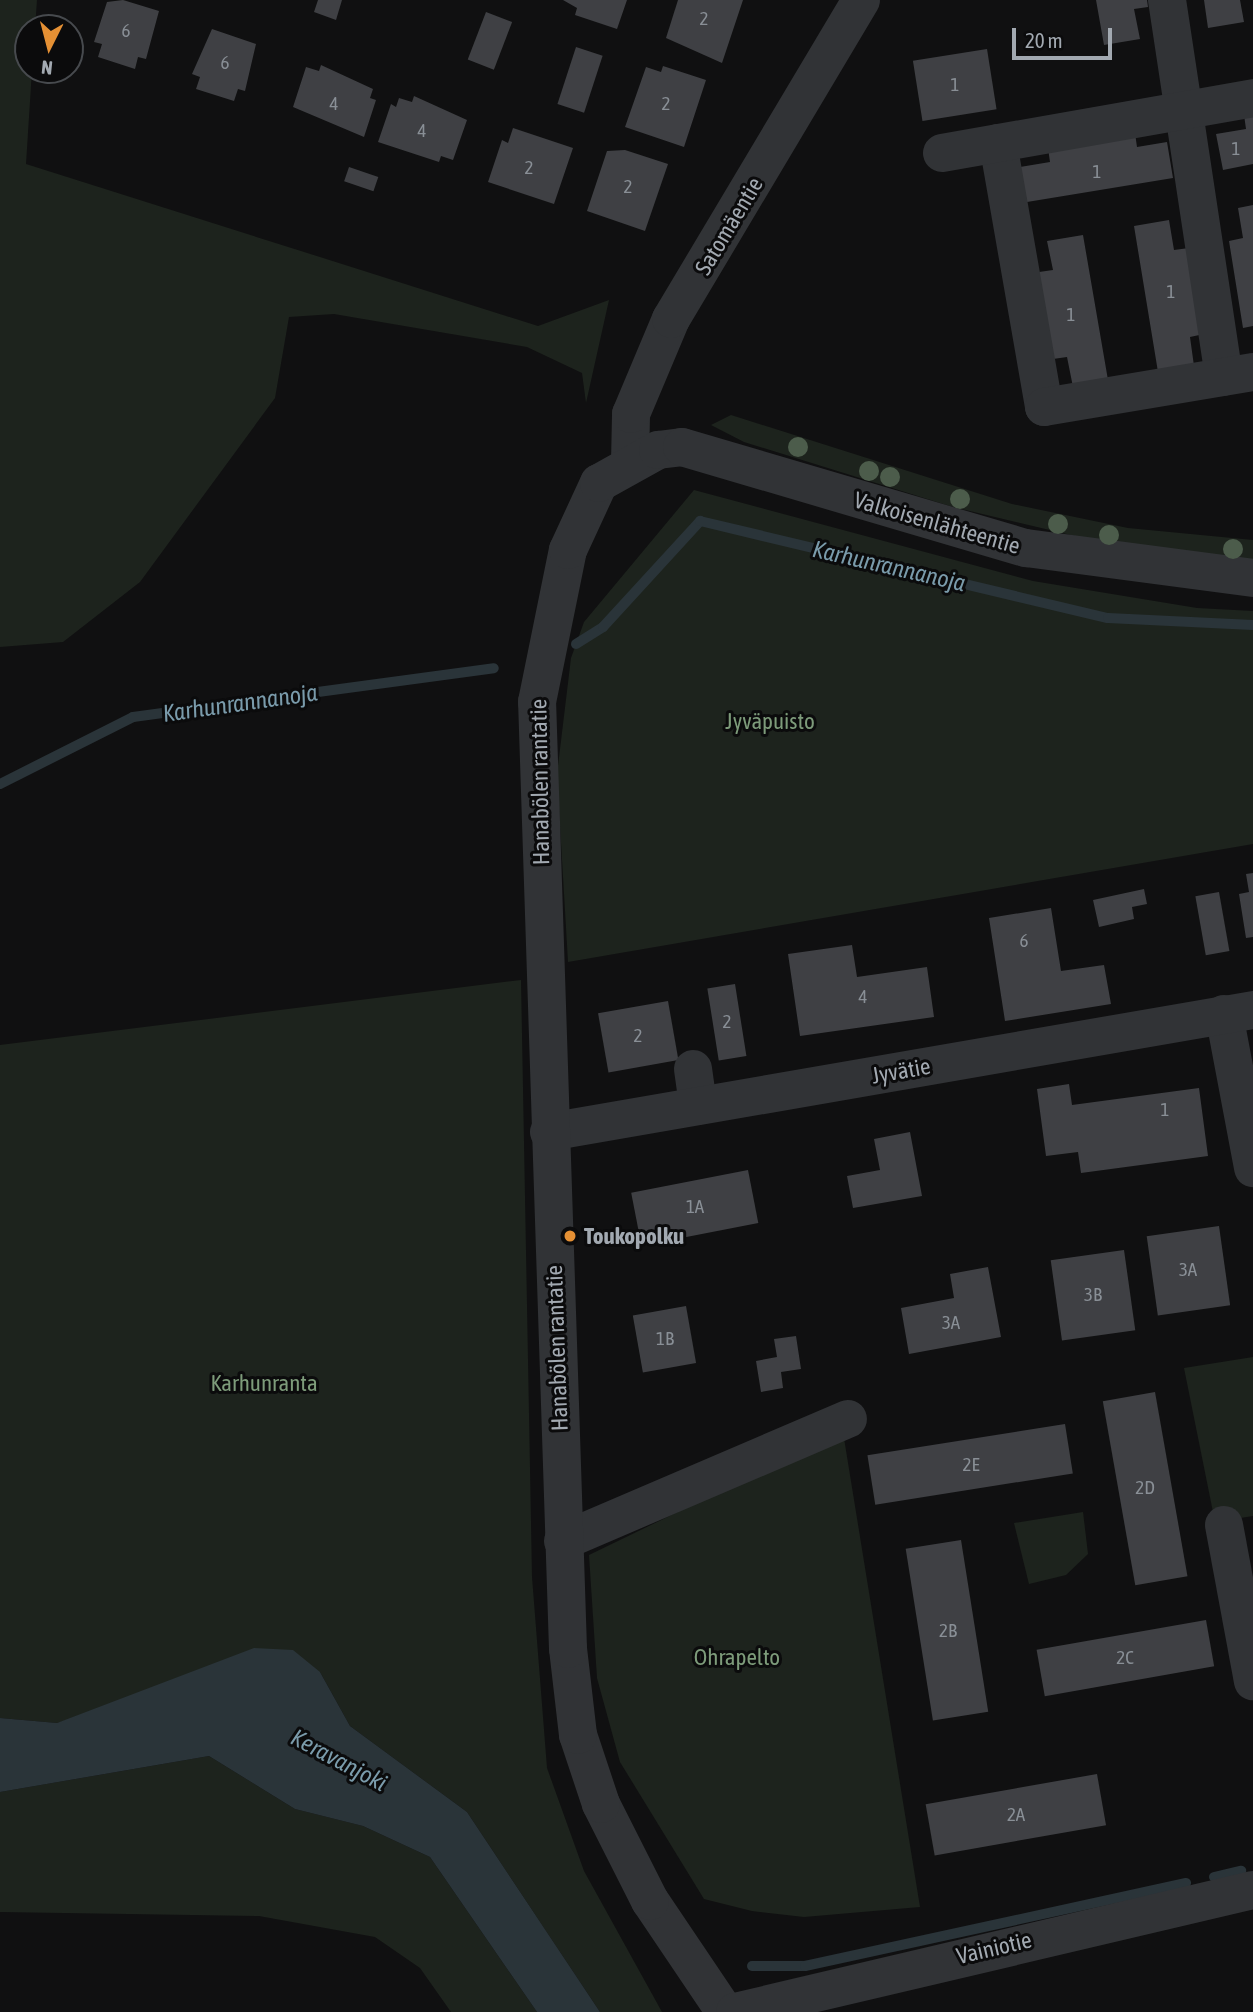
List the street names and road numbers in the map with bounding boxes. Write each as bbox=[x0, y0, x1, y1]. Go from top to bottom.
street label: Satomäentie bbox=[689, 172, 769, 280]
street label: Valkoisenlähteentie bbox=[851, 486, 1023, 560]
street label: Hanabölen rantatie bbox=[525, 699, 555, 865]
street label: Jyvätie bbox=[869, 1052, 933, 1090]
street label: Hanabölen rantatie bbox=[540, 1265, 574, 1431]
street label: Vainiotie bbox=[954, 1926, 1034, 1970]

